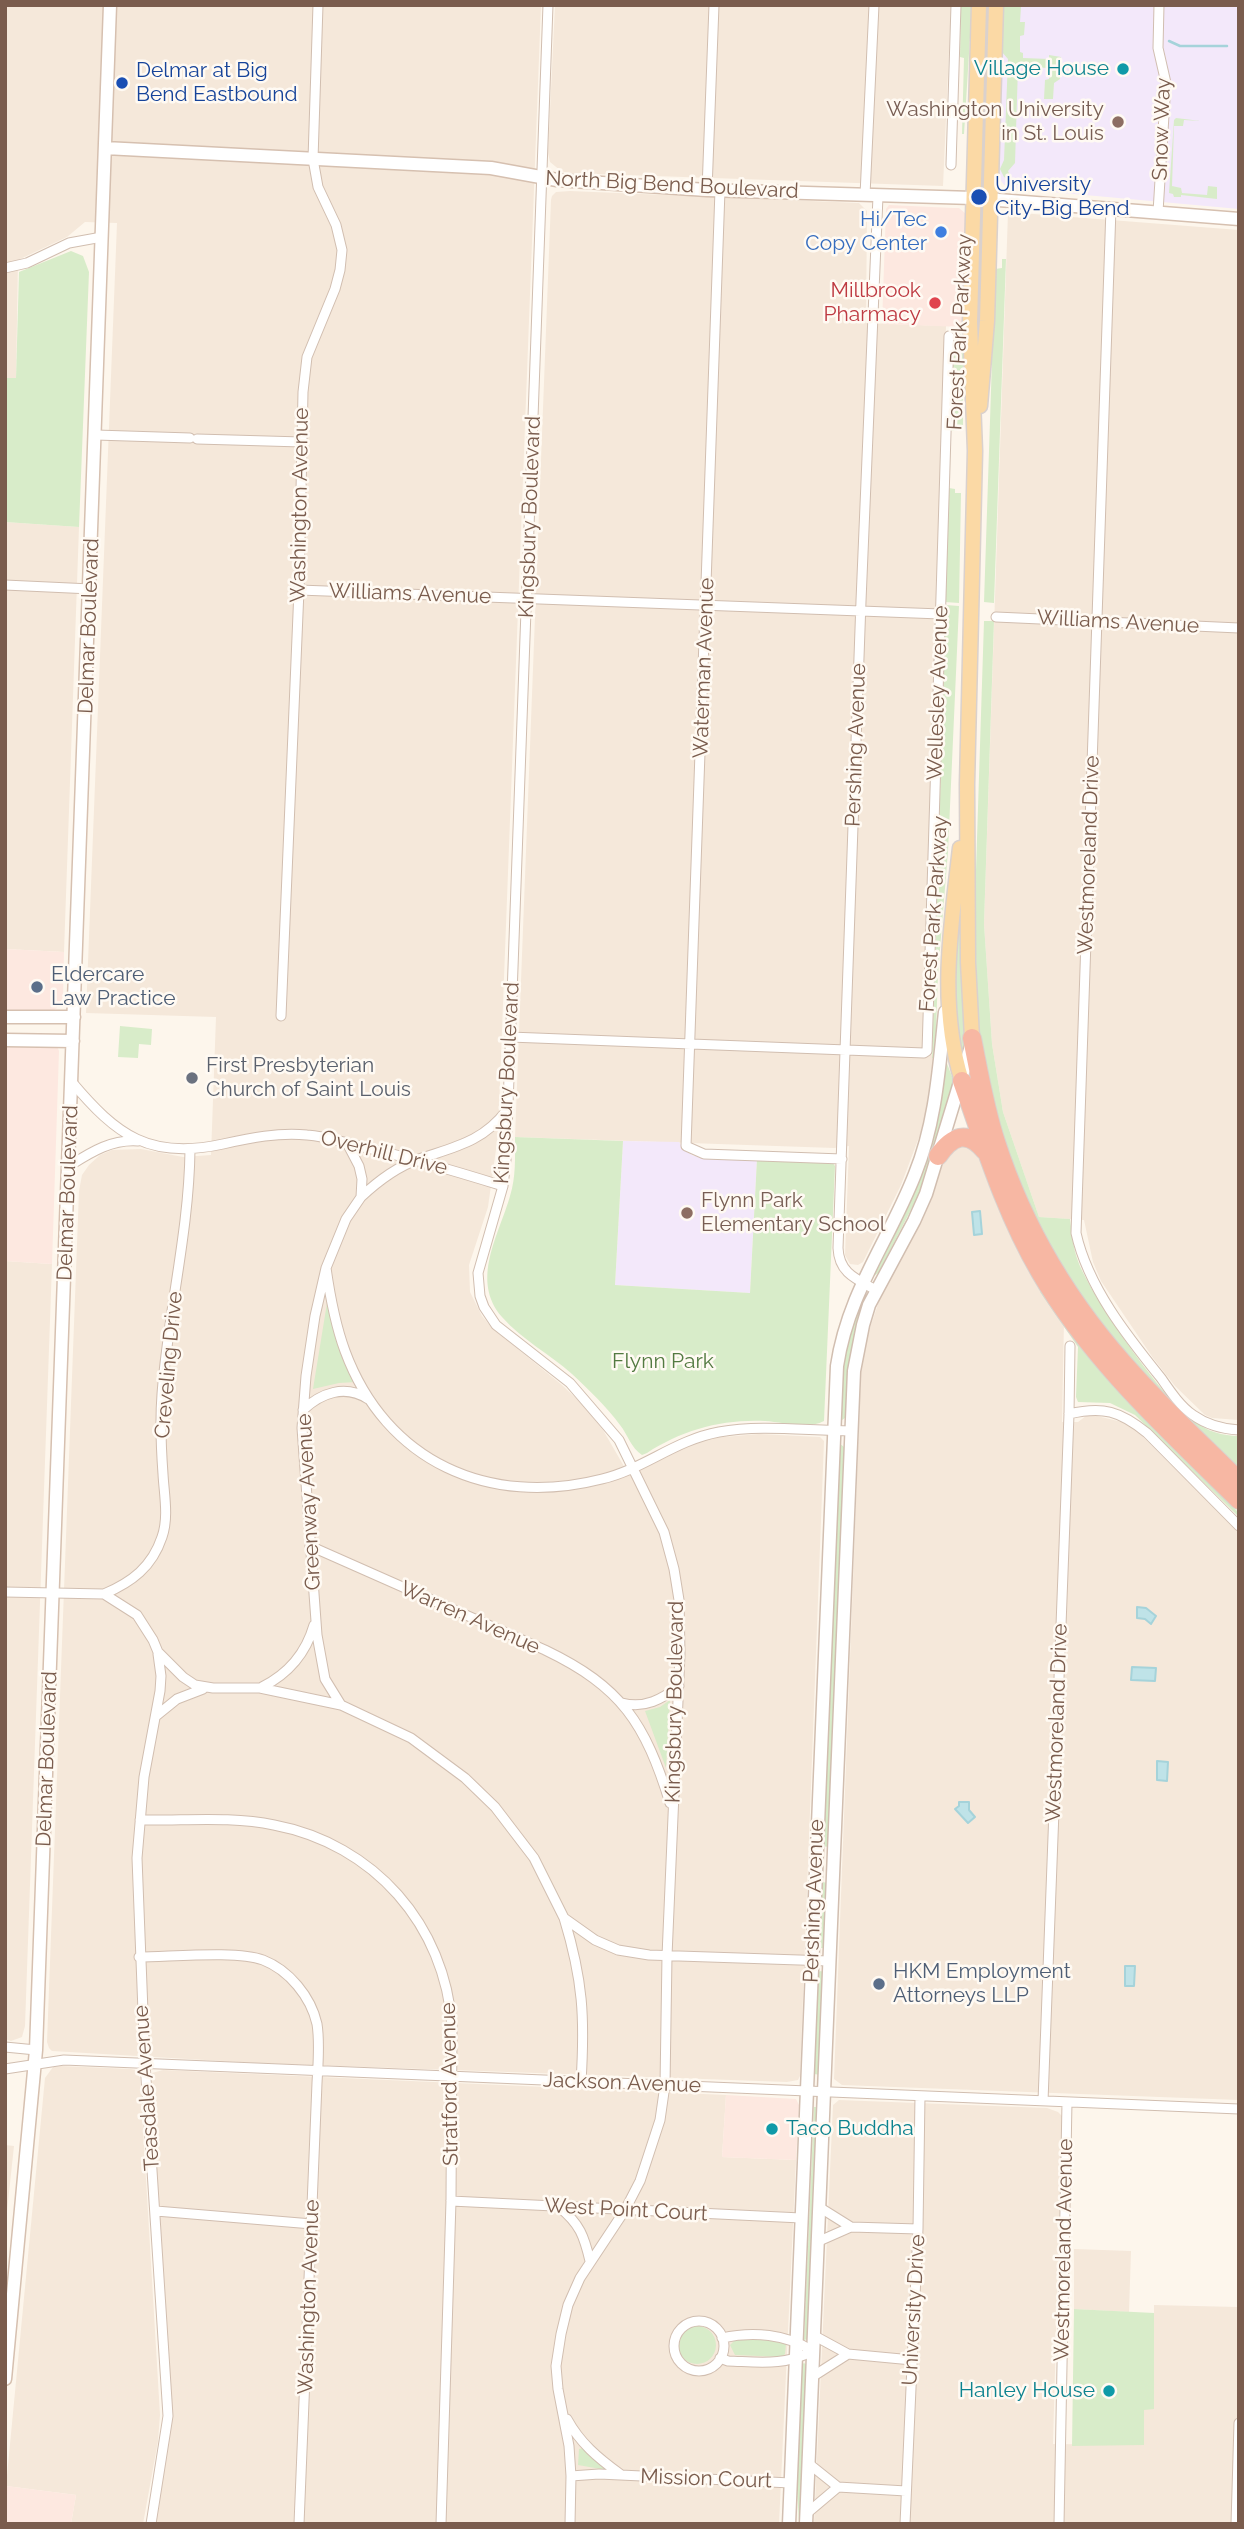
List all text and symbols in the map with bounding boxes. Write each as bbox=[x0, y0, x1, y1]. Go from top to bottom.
place label: Village House bbox=[974, 56, 1109, 82]
place label: Delmar at Big Bend Eastbound bbox=[136, 58, 298, 108]
marker: Village House bbox=[1115, 61, 1131, 77]
marker: Delmar at Big Bend Eastbound bbox=[114, 75, 130, 91]
street label: Snow Way bbox=[1148, 77, 1176, 181]
place label: Washington University in St. Louis bbox=[886, 97, 1104, 147]
marker: Washington University in St. Louis bbox=[1110, 114, 1126, 130]
street label: North Big Bend Boulevard bbox=[545, 166, 799, 204]
place label: University City-Big Bend bbox=[995, 172, 1130, 222]
marker: University City-Big Bend bbox=[969, 187, 989, 207]
place label: Hi/Tec Copy Center bbox=[805, 207, 927, 257]
marker: Hi/Tec Copy Center bbox=[933, 224, 949, 240]
street label: Forest Park Parkway bbox=[942, 233, 978, 431]
place label: Millbrook Pharmacy bbox=[823, 278, 921, 328]
marker: Millbrook Pharmacy bbox=[927, 295, 943, 311]
street label: Washington Avenue bbox=[286, 407, 314, 603]
street label: Kingsbury Boulevard bbox=[514, 416, 546, 618]
street label: Delmar Boulevard bbox=[73, 538, 105, 714]
street label: Waterman Avenue bbox=[688, 577, 720, 759]
street label: Williams Avenue bbox=[328, 579, 492, 609]
street label: Wellesley Avenue bbox=[922, 605, 954, 781]
street label: Williams Avenue bbox=[1036, 605, 1200, 639]
street label: Pershing Avenue bbox=[841, 663, 871, 827]
street label: Westmoreland Drive bbox=[1073, 755, 1105, 955]
street label: Forest Park Parkway bbox=[915, 815, 953, 1013]
place label: Eldercare Law Practice bbox=[51, 962, 176, 1012]
marker: Eldercare Law Practice bbox=[29, 979, 45, 995]
street label: Kingsbury Boulevard bbox=[489, 981, 525, 1185]
place label: First Presbyterian Church of Saint Louis bbox=[206, 1053, 411, 1103]
marker: First Presbyterian Church of Saint Louis bbox=[184, 1070, 200, 1086]
street label: Delmar Boulevard bbox=[52, 1105, 84, 1281]
street label: Overhill Drive bbox=[318, 1125, 450, 1181]
place label: Flynn Park Elementary School bbox=[701, 1188, 885, 1238]
marker: Flynn Park Elementary School bbox=[679, 1205, 695, 1221]
street label: Creveling Drive bbox=[150, 1290, 188, 1440]
park label: Flynn Park bbox=[612, 1349, 714, 1375]
street label: Greenway Avenue bbox=[292, 1413, 326, 1591]
street label: Warren Avenue bbox=[396, 1576, 544, 1660]
street label: Kingsbury Boulevard bbox=[661, 1601, 689, 1803]
street label: Westmoreland Drive bbox=[1041, 1623, 1073, 1823]
street label: Delmar Boulevard bbox=[31, 1671, 63, 1847]
street label: Pershing Avenue bbox=[799, 1819, 829, 1983]
place label: HKM Employment Attorneys LLP bbox=[893, 1959, 1071, 2009]
marker: HKM Employment Attorneys LLP bbox=[871, 1976, 887, 1992]
street label: Stratford Avenue bbox=[436, 2002, 464, 2166]
street label: Teasdale Avenue bbox=[129, 2004, 165, 2172]
street label: Jackson Avenue bbox=[543, 2068, 701, 2098]
place label: Taco Buddha bbox=[786, 2116, 914, 2142]
marker: Taco Buddha bbox=[764, 2121, 780, 2137]
street label: Westmoreland Avenue bbox=[1049, 2138, 1079, 2362]
street label: West Point Court bbox=[544, 2193, 708, 2227]
street label: Washington Avenue bbox=[293, 2199, 325, 2395]
street label: University Drive bbox=[897, 2234, 931, 2386]
place label: Hanley House bbox=[959, 2378, 1095, 2404]
marker: Hanley House bbox=[1101, 2383, 1117, 2399]
street label: Mission Court bbox=[640, 2464, 772, 2494]

